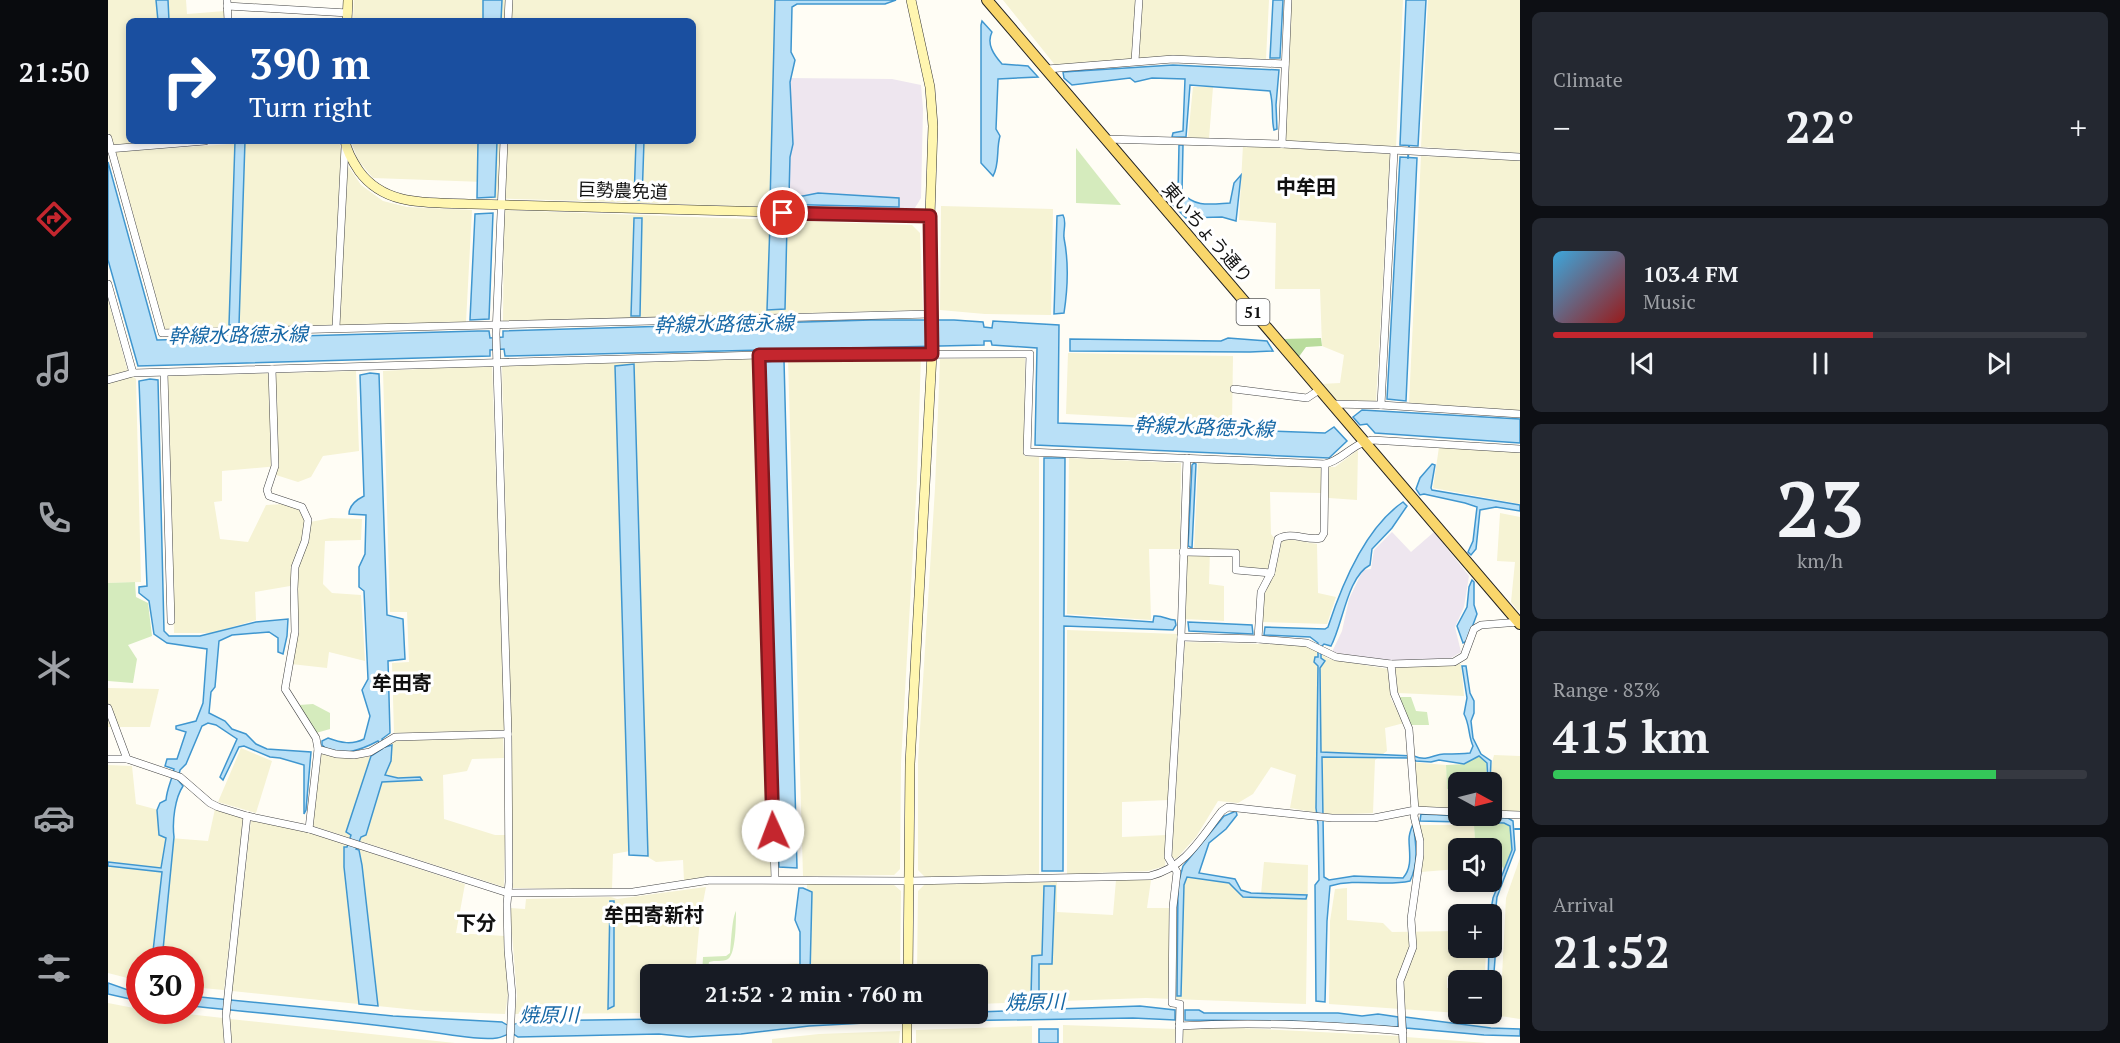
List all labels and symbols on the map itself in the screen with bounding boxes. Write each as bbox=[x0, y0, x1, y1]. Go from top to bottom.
district label: 中牟田 bbox=[1276, 173, 1336, 200]
street label: 巨勢農免道 bbox=[578, 176, 668, 204]
street label: 東いちょう通り bbox=[1157, 177, 1258, 288]
pin bbox=[757, 187, 808, 238]
road number: 51 bbox=[1236, 299, 1270, 325]
water label: 幹線水路徳永線 bbox=[654, 309, 797, 338]
water label: 幹線水路徳永線 bbox=[168, 320, 311, 349]
water label: 幹線水路徳永線 bbox=[1134, 411, 1277, 443]
district label: 牟田寄 bbox=[372, 669, 432, 696]
north arrow bbox=[1448, 772, 1502, 826]
position arrow bbox=[741, 799, 805, 863]
district label: 牟田寄新村 bbox=[604, 901, 704, 928]
district label: 下分 bbox=[456, 909, 496, 936]
speed limit sign: 30 bbox=[126, 946, 204, 1024]
water label: 焼原川 bbox=[1005, 987, 1067, 1016]
water label: 焼原川 bbox=[519, 1001, 581, 1028]

